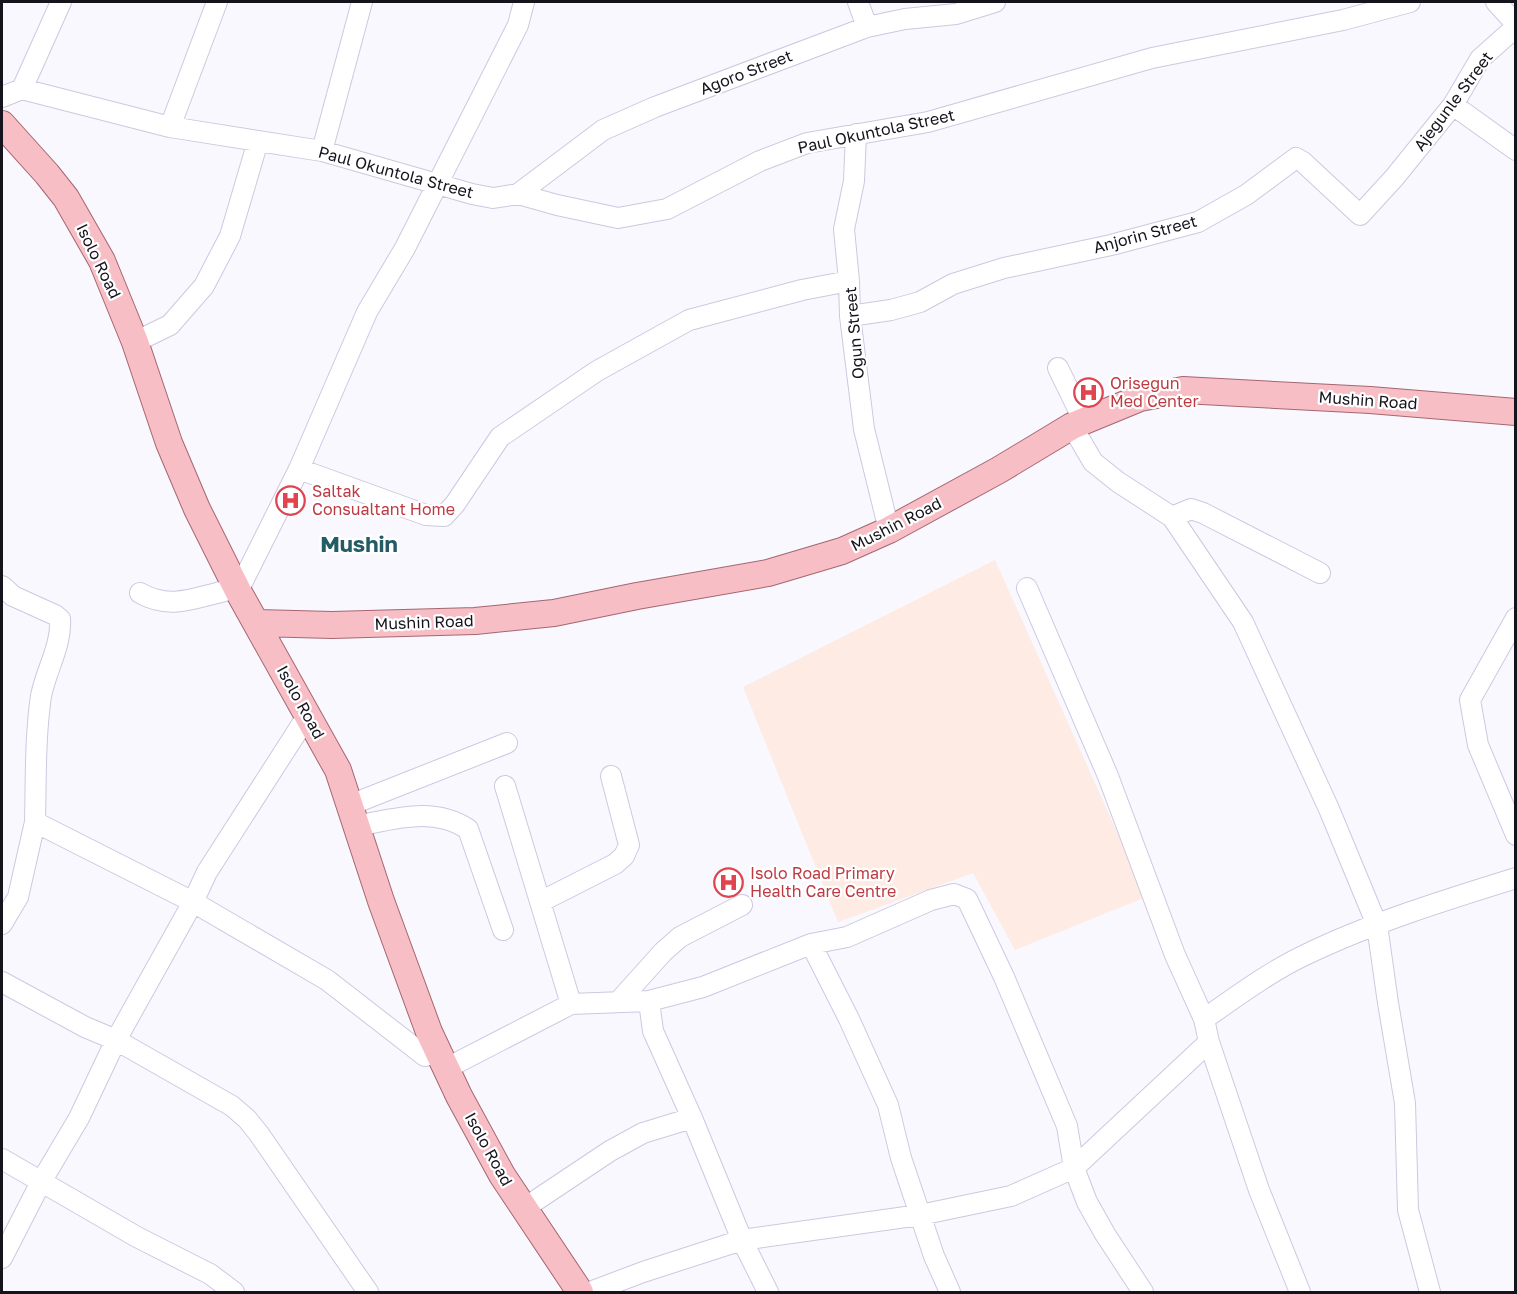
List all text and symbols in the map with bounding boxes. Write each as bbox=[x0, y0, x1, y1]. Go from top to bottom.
street label: Agoro Street bbox=[697, 45, 795, 99]
street label: Ajegunle Street bbox=[1409, 47, 1497, 155]
street label: Paul Okuntola Street bbox=[796, 105, 956, 157]
street label: Paul Okuntola Street bbox=[316, 142, 476, 202]
street label: Anjorin Street bbox=[1091, 211, 1199, 257]
street label: Isolo Road bbox=[72, 220, 126, 302]
street label: Ogun Street bbox=[840, 286, 868, 380]
place label: Orisegun Med Center bbox=[1110, 373, 1199, 411]
hospital icon: Orisegun Med Center bbox=[1073, 376, 1105, 408]
street label: Mushin Road bbox=[1318, 387, 1418, 413]
place label: Saltak Consualtant Home bbox=[312, 481, 455, 519]
hospital icon: Saltak Consualtant Home bbox=[275, 484, 307, 516]
street label: Mushin Road bbox=[847, 493, 945, 555]
district label: Mushin bbox=[320, 530, 398, 557]
street label: Mushin Road bbox=[374, 610, 474, 634]
street label: Isolo Road bbox=[273, 662, 329, 742]
place label: Isolo Road Primary Health Care Centre bbox=[750, 863, 896, 901]
hospital icon: Isolo Road Primary Health Care Centre bbox=[713, 866, 745, 898]
street label: Isolo Road bbox=[461, 1109, 517, 1189]

